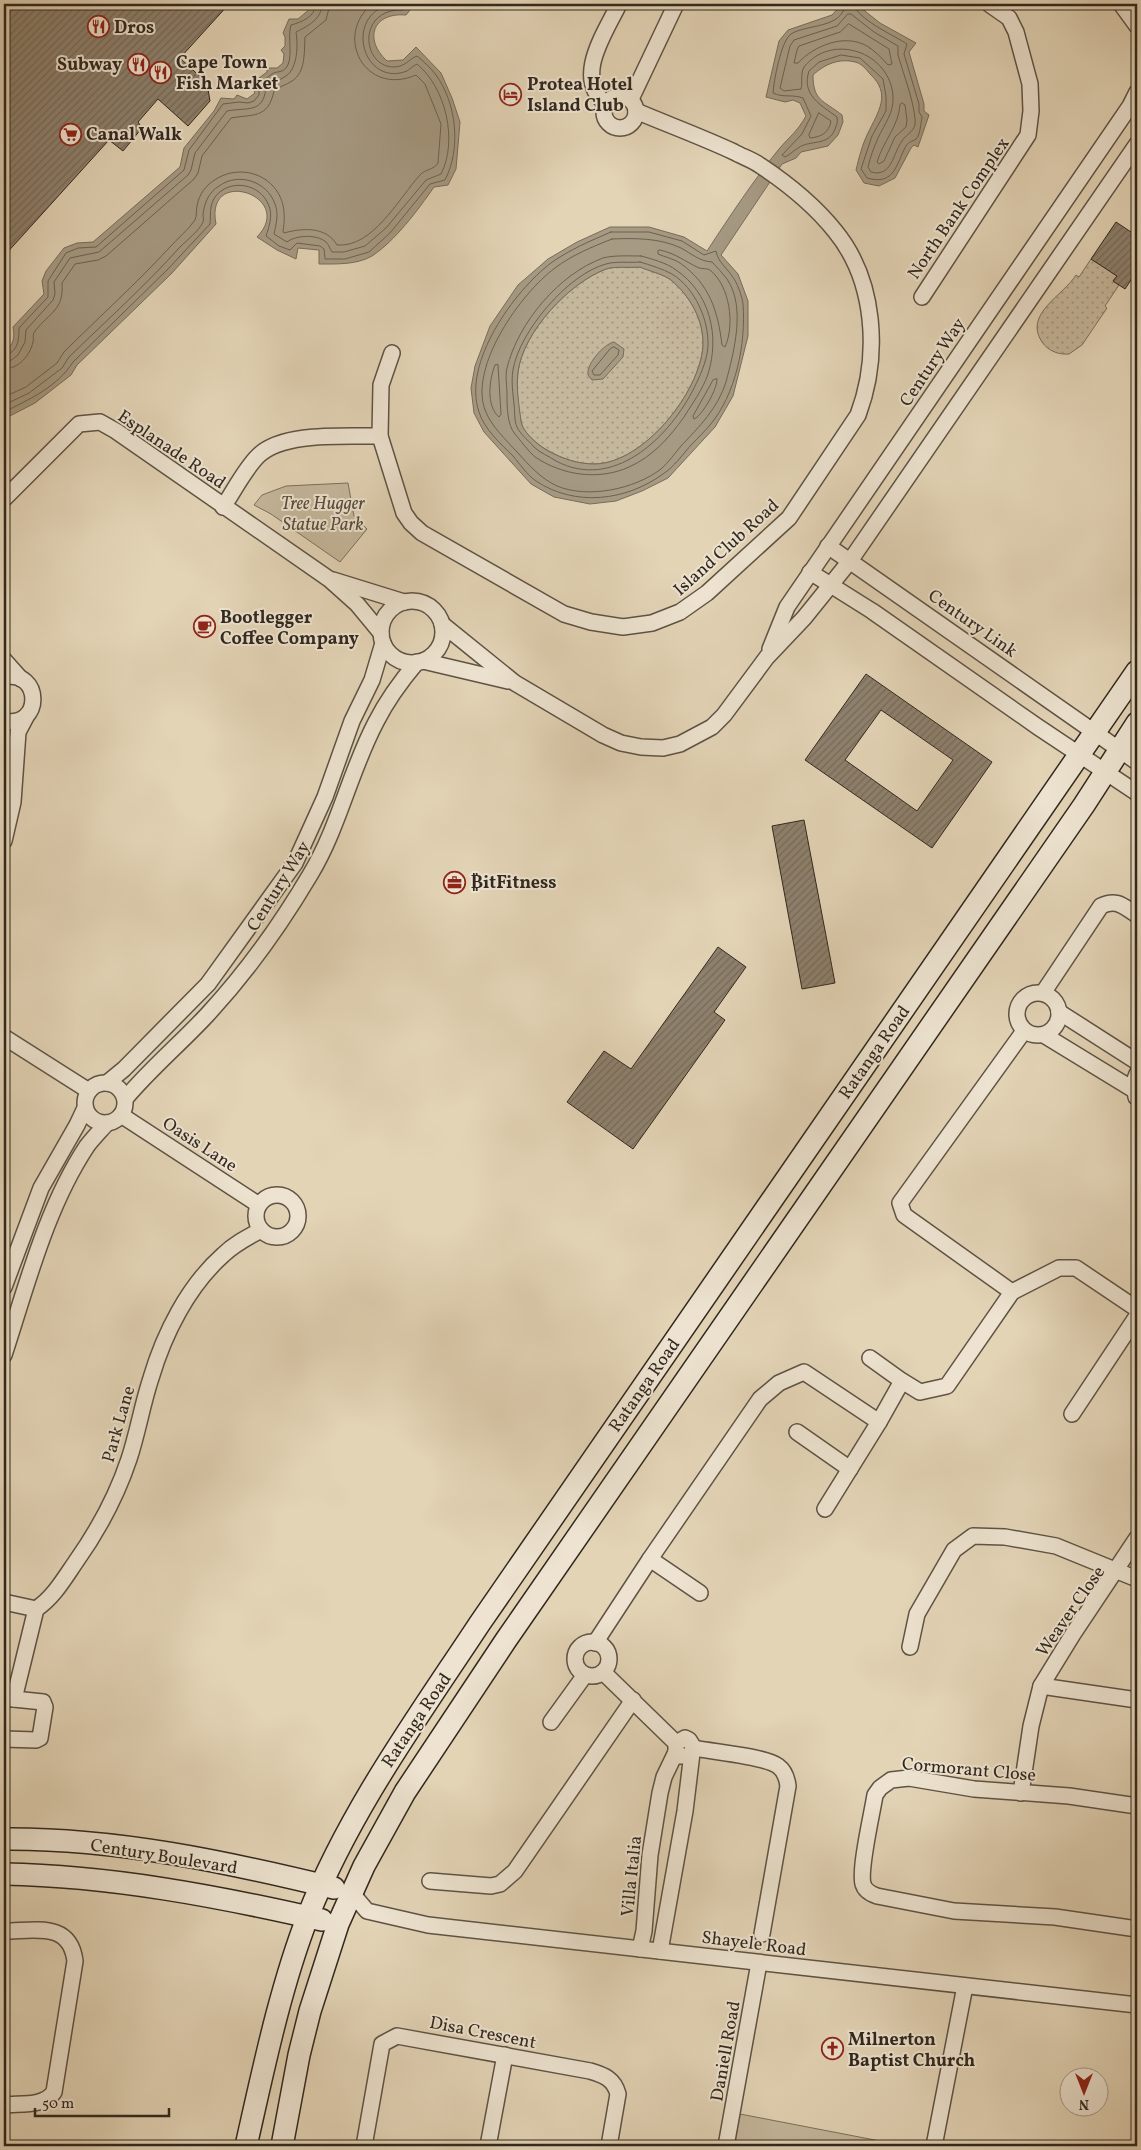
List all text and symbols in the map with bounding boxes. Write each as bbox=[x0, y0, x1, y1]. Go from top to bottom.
restaurant icon: Dros bbox=[86, 15, 110, 39]
place label: Dros bbox=[114, 16, 154, 41]
place label: Cape Town Fish Market bbox=[176, 51, 279, 97]
restaurant icon: Subway bbox=[126, 52, 150, 76]
place label: Subway bbox=[57, 53, 122, 78]
restaurant icon: Cape Town Fish Market bbox=[148, 60, 172, 84]
place label: Protea Hotel Island Club bbox=[527, 73, 633, 119]
hotel icon: Protea Hotel Island Club bbox=[499, 82, 523, 106]
supermarket icon: Canal Walk bbox=[58, 122, 82, 146]
place label: Canal Walk bbox=[86, 123, 182, 148]
street label: North Bank Complex bbox=[902, 133, 1016, 285]
street label: Century Way bbox=[894, 313, 972, 412]
street label: Esplanade Road bbox=[112, 405, 230, 496]
park label: Tree Hugger Statue Park bbox=[281, 492, 365, 538]
street label: Island Club Road bbox=[669, 494, 785, 602]
street label: Century Link bbox=[922, 584, 1022, 664]
place label: Bootlegger Coffee Company bbox=[220, 606, 359, 652]
cafe icon: Bootlegger Coffee Company bbox=[192, 615, 216, 639]
street label: Century Way bbox=[242, 837, 317, 937]
office icon: ₿itFitness bbox=[443, 870, 467, 894]
place label: ₿itFitness bbox=[471, 871, 557, 896]
street label: Ratanga Road bbox=[834, 1001, 917, 1105]
street label: Oasis Lane bbox=[157, 1112, 242, 1179]
street label: Ratanga Road bbox=[604, 1334, 687, 1438]
street label: Park Lane bbox=[97, 1383, 142, 1466]
street label: Weaver Close bbox=[1031, 1561, 1112, 1662]
street label: Ratanga Road bbox=[376, 1668, 458, 1773]
street label: Cormorant Close bbox=[901, 1752, 1037, 1789]
street label: Century Boulevard bbox=[88, 1834, 239, 1881]
street label: Villa Italia bbox=[616, 1834, 649, 1918]
street label: Shayele Road bbox=[700, 1926, 808, 1963]
street label: Daniell Road bbox=[705, 1999, 748, 2104]
street label: Disa Crescent bbox=[427, 2011, 538, 2056]
place label: Milnerton Baptist Church bbox=[848, 2028, 976, 2074]
church icon: Milnerton Baptist Church bbox=[820, 2037, 844, 2061]
north arrow bbox=[1058, 2068, 1108, 2118]
scale bar bbox=[35, 2085, 169, 2117]
text: 50 m bbox=[42, 2094, 74, 2115]
text: N bbox=[1079, 2094, 1089, 2113]

